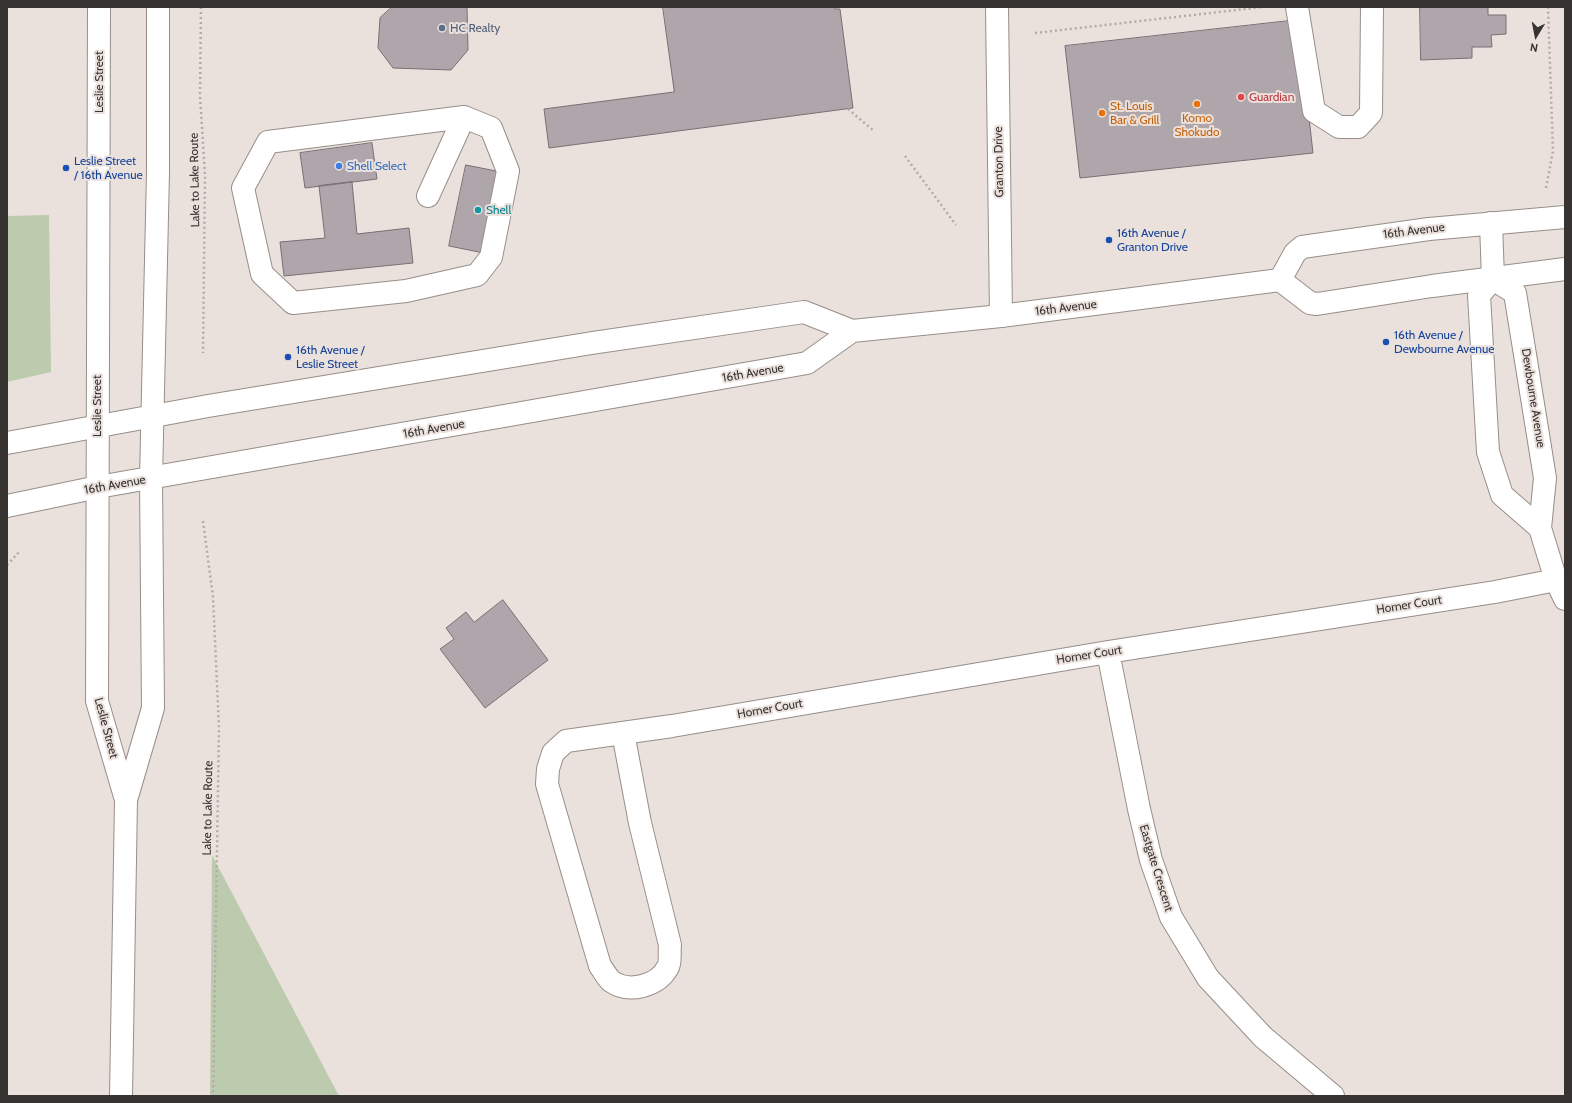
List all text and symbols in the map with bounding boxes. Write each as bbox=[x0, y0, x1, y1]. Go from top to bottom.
north arrow bbox=[1516, 16, 1556, 56]
place label: HC Realty bbox=[450, 21, 500, 35]
marker: HC Realty bbox=[437, 23, 447, 33]
text: N bbox=[1529, 40, 1539, 55]
street label: Leslie Street bbox=[92, 51, 106, 113]
place label: Guardian bbox=[1249, 90, 1294, 104]
marker: Guardian bbox=[1236, 92, 1246, 102]
place label: St. Louis Bar & Grill bbox=[1110, 99, 1159, 127]
marker: Komo Shokudo bbox=[1192, 99, 1202, 109]
marker: St. Louis Bar & Grill bbox=[1097, 108, 1107, 118]
place label: Komo Shokudo bbox=[1175, 111, 1219, 139]
street label: Granton Drive bbox=[991, 126, 1007, 198]
street label: Lake to Lake Route bbox=[187, 132, 203, 228]
place label: Leslie Street / 16th Avenue bbox=[74, 154, 143, 182]
place label: Shell Select bbox=[347, 159, 407, 173]
marker: Shell Select bbox=[334, 161, 344, 171]
marker: Leslie Street / 16th Avenue bbox=[61, 163, 71, 173]
place label: Shell bbox=[486, 203, 511, 217]
marker: Shell bbox=[473, 205, 483, 215]
street label: 16th Avenue bbox=[1382, 220, 1446, 242]
place label: 16th Avenue / Granton Drive bbox=[1117, 226, 1188, 254]
marker: 16th Avenue / Granton Drive bbox=[1104, 235, 1114, 245]
street label: 16th Avenue bbox=[1034, 297, 1098, 319]
place label: 16th Avenue / Dewbourne Avenue bbox=[1394, 328, 1494, 356]
marker: 16th Avenue / Dewbourne Avenue bbox=[1381, 337, 1391, 347]
place label: 16th Avenue / Leslie Street bbox=[296, 343, 365, 371]
street label: Dewbourne Avenue bbox=[1518, 347, 1548, 449]
marker: 16th Avenue / Leslie Street bbox=[283, 352, 293, 362]
street label: 16th Avenue bbox=[721, 361, 785, 385]
street label: Leslie Street bbox=[90, 375, 104, 437]
street label: 16th Avenue bbox=[402, 417, 466, 441]
street label: 16th Avenue bbox=[83, 473, 147, 497]
street label: Horner Court bbox=[1375, 593, 1443, 617]
street label: Horner Court bbox=[1055, 643, 1123, 667]
street label: Leslie Street bbox=[91, 696, 121, 760]
street label: Horner Court bbox=[736, 696, 804, 722]
street label: Lake to Lake Route bbox=[200, 760, 216, 856]
street label: Eastgate Crescent bbox=[1136, 823, 1176, 913]

